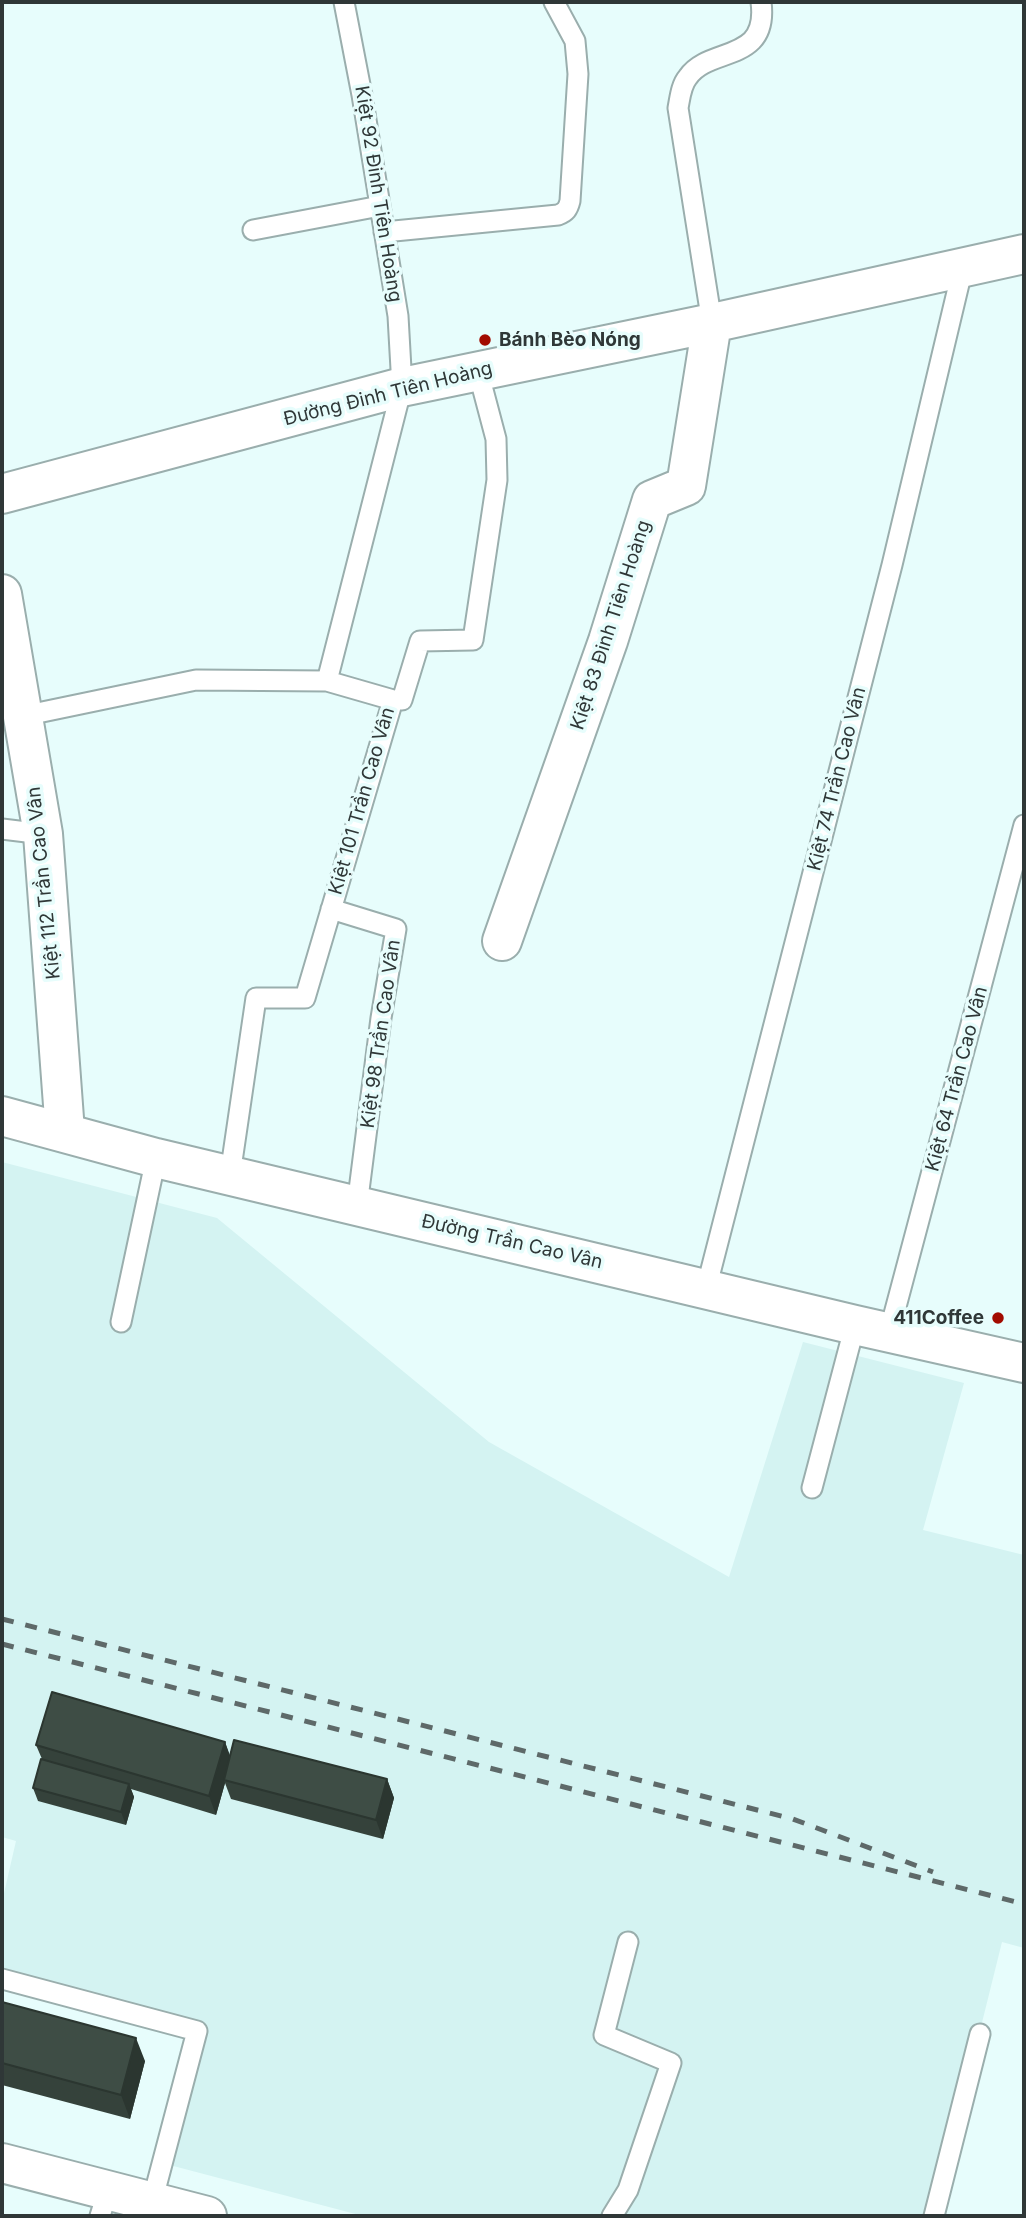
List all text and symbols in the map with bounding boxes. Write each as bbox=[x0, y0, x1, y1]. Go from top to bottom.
street label: Kiệt 92 Đinh Tiên Hoàng bbox=[350, 84, 406, 304]
place label: Bánh Bèo Nóng bbox=[499, 329, 641, 351]
marker: Bánh Bèo Nóng bbox=[477, 332, 493, 348]
street label: Đường Đinh Tiên Hoàng bbox=[281, 357, 495, 431]
street label: Kiệt 83 Đinh Tiên Hoàng bbox=[566, 517, 656, 733]
street label: Kiệt 74 Trần Cao Vân bbox=[803, 685, 871, 873]
street label: Kiệt 101 Trần Cao Vân bbox=[324, 705, 400, 897]
street label: Kiệt 112 Trần Cao Vân bbox=[23, 786, 65, 980]
street label: Kiệt 98 Trần Cao Vân bbox=[356, 938, 406, 1130]
street label: Kiệt 64 Trần Cao Vân bbox=[921, 984, 993, 1174]
street label: Đường Trần Cao Vân bbox=[419, 1210, 605, 1274]
place label: 411Coffee bbox=[893, 1307, 984, 1329]
marker: 411Coffee bbox=[990, 1310, 1006, 1326]

